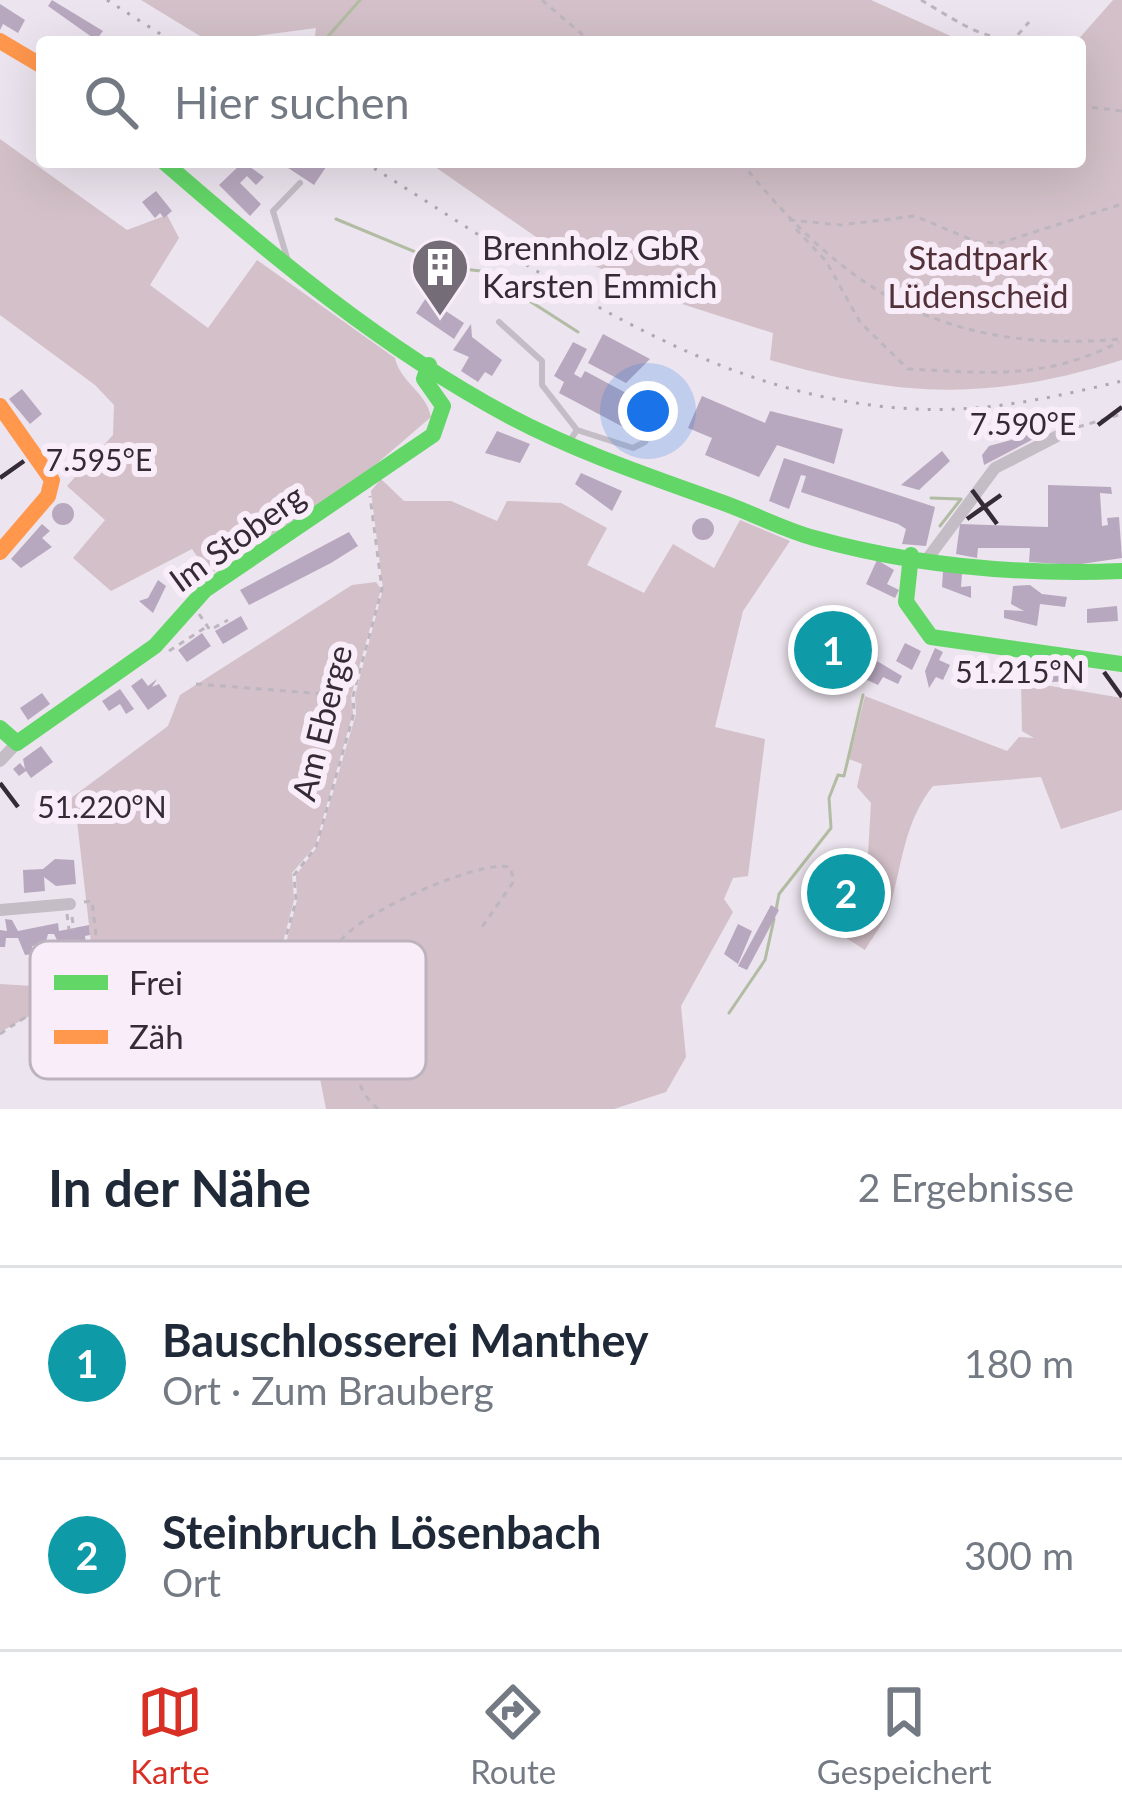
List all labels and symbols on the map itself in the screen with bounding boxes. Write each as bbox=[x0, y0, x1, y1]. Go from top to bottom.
place label: Brennholz GbR Karsten Emmich bbox=[482, 227, 717, 305]
building icon: Brennholz GbR Karsten Emmich bbox=[409, 236, 471, 318]
park label: Stadtpark Lüdenscheid bbox=[887, 237, 1069, 315]
your location bbox=[618, 381, 678, 441]
text: 7.590°E bbox=[970, 405, 1076, 441]
text: 7.595°E bbox=[46, 441, 152, 477]
street label: Im Stoberg bbox=[161, 475, 312, 599]
pin: 1 bbox=[794, 605, 872, 695]
street label: Am Eberge bbox=[282, 641, 360, 805]
text: 51.215°N bbox=[955, 653, 1085, 689]
text: 51.220°N bbox=[37, 788, 167, 824]
pin: 2 bbox=[807, 848, 885, 938]
legend bbox=[30, 941, 426, 1079]
text: Frei bbox=[129, 962, 183, 1002]
text: Zäh bbox=[129, 1016, 184, 1056]

